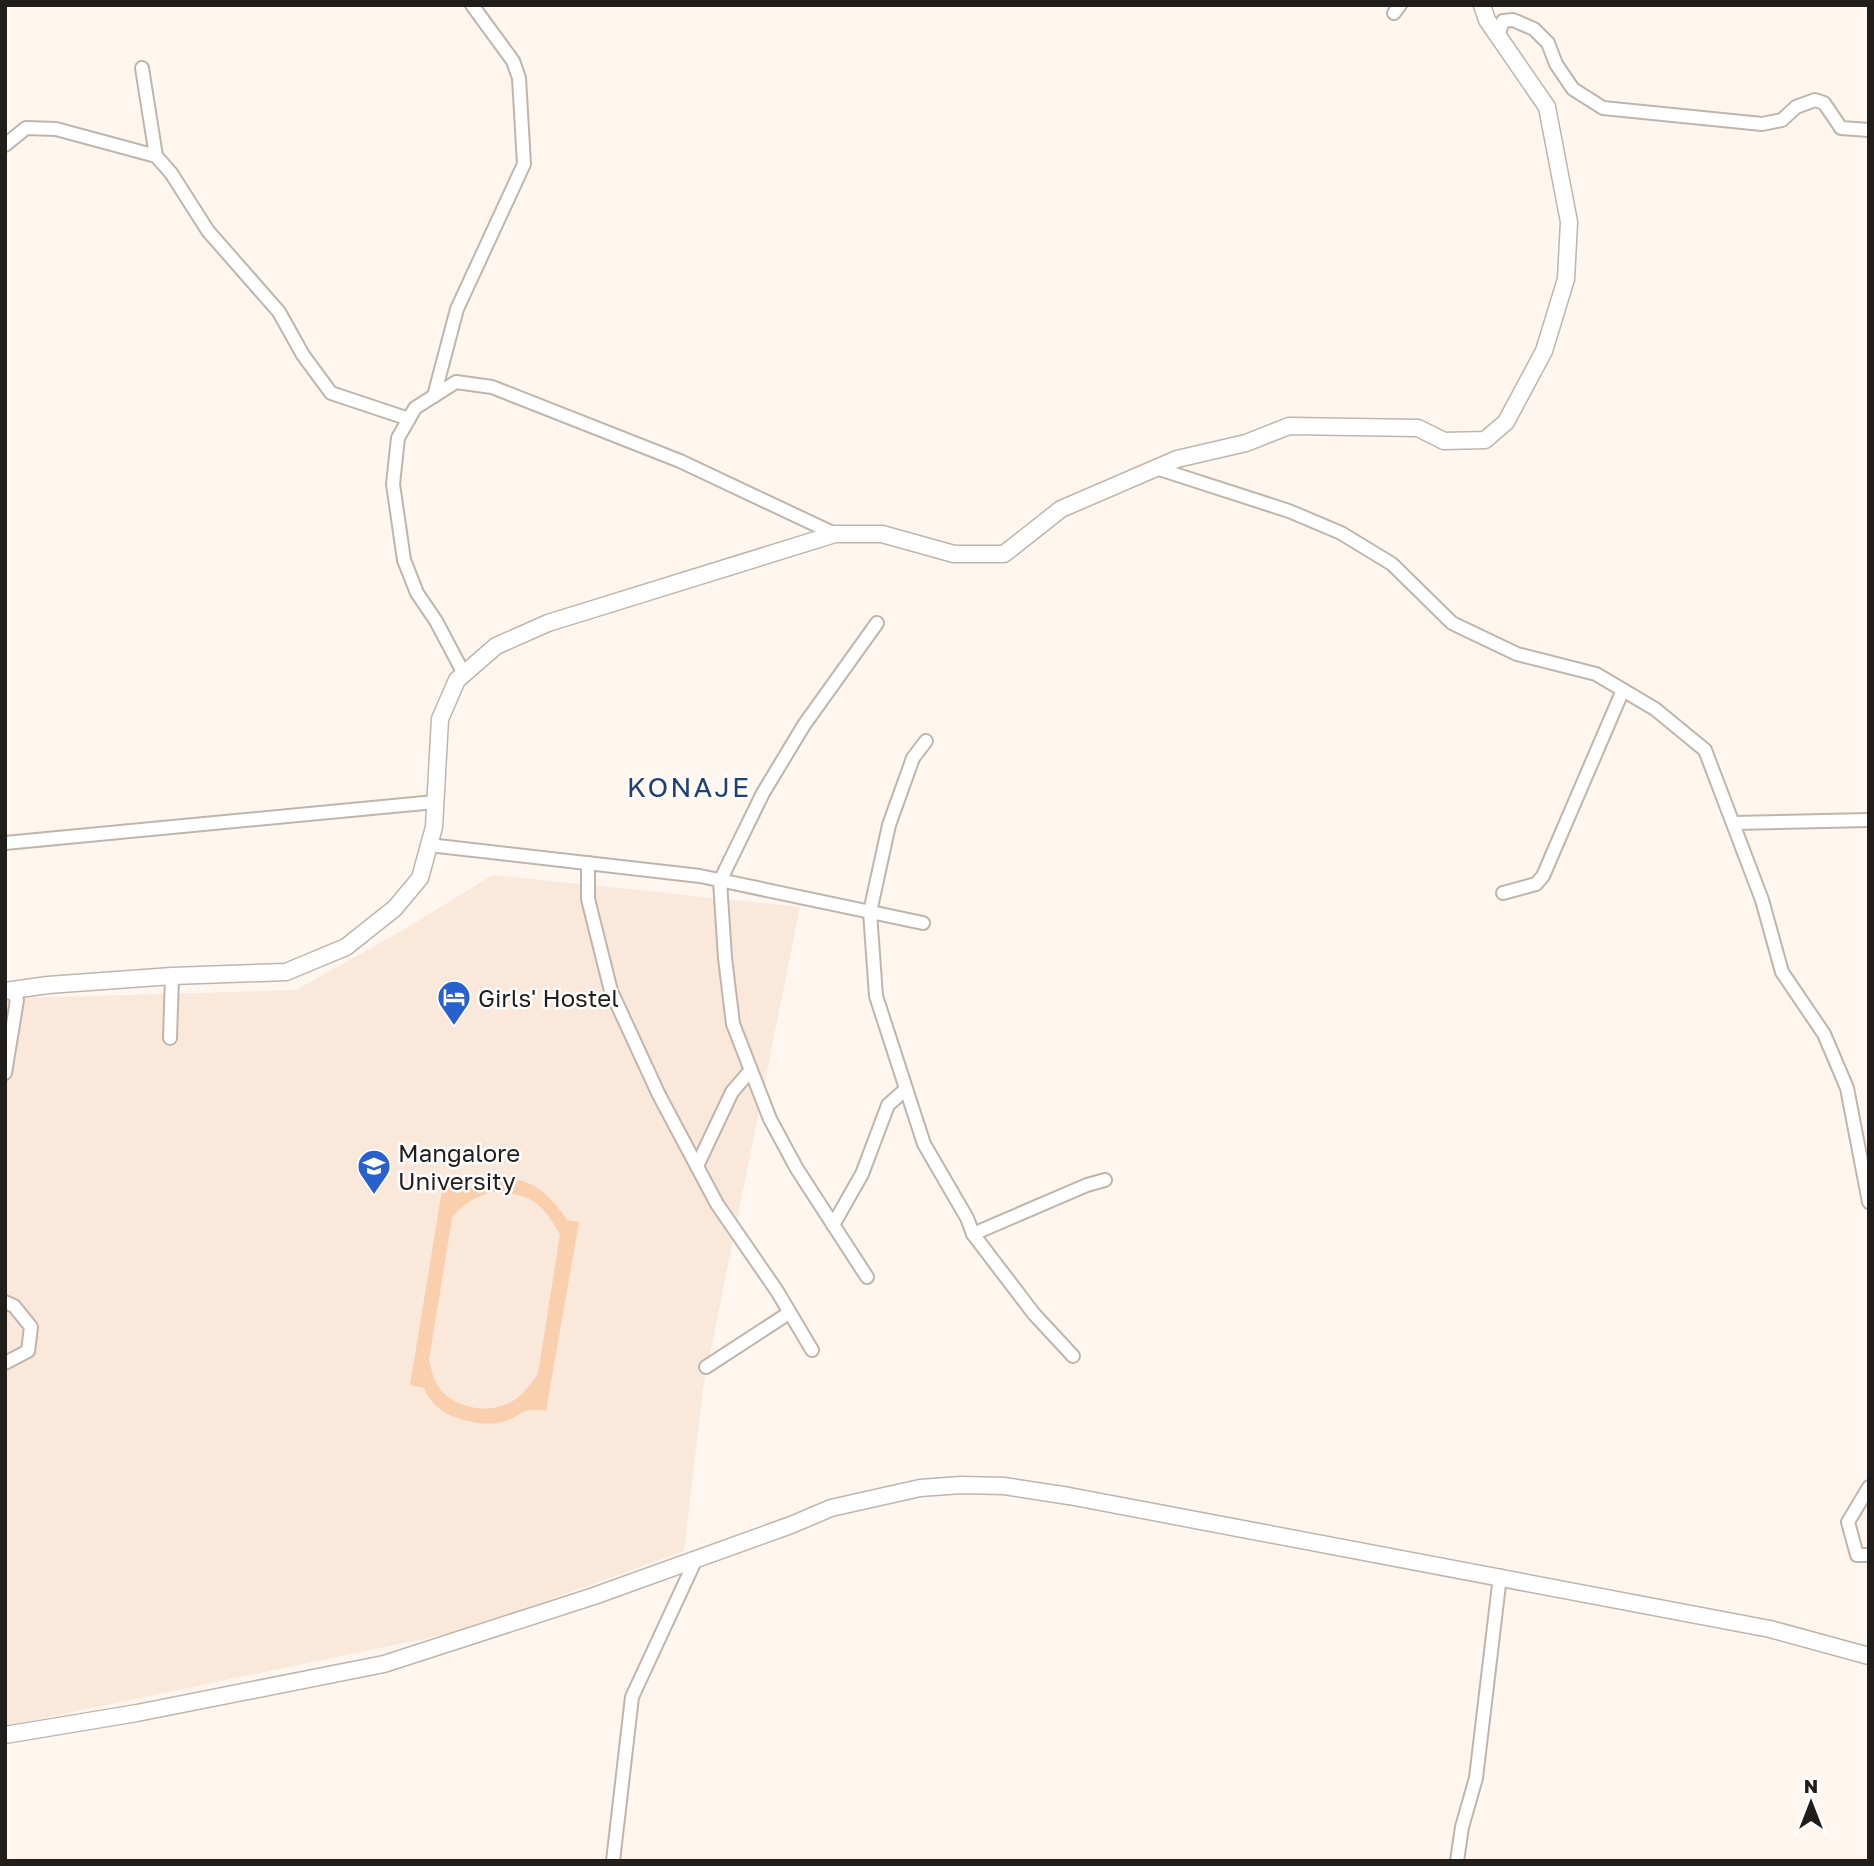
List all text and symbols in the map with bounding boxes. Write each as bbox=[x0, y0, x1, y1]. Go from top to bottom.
district label: KONAJE bbox=[627, 770, 751, 803]
hotel icon: Girls' Hostel bbox=[435, 978, 473, 1027]
place label: Girls' Hostel bbox=[478, 983, 619, 1012]
place label: Mangalore University bbox=[398, 1138, 520, 1195]
school or university icon: Mangalore University bbox=[355, 1147, 393, 1196]
north arrow bbox=[1776, 1768, 1846, 1838]
text: N bbox=[1804, 1774, 1818, 1797]

